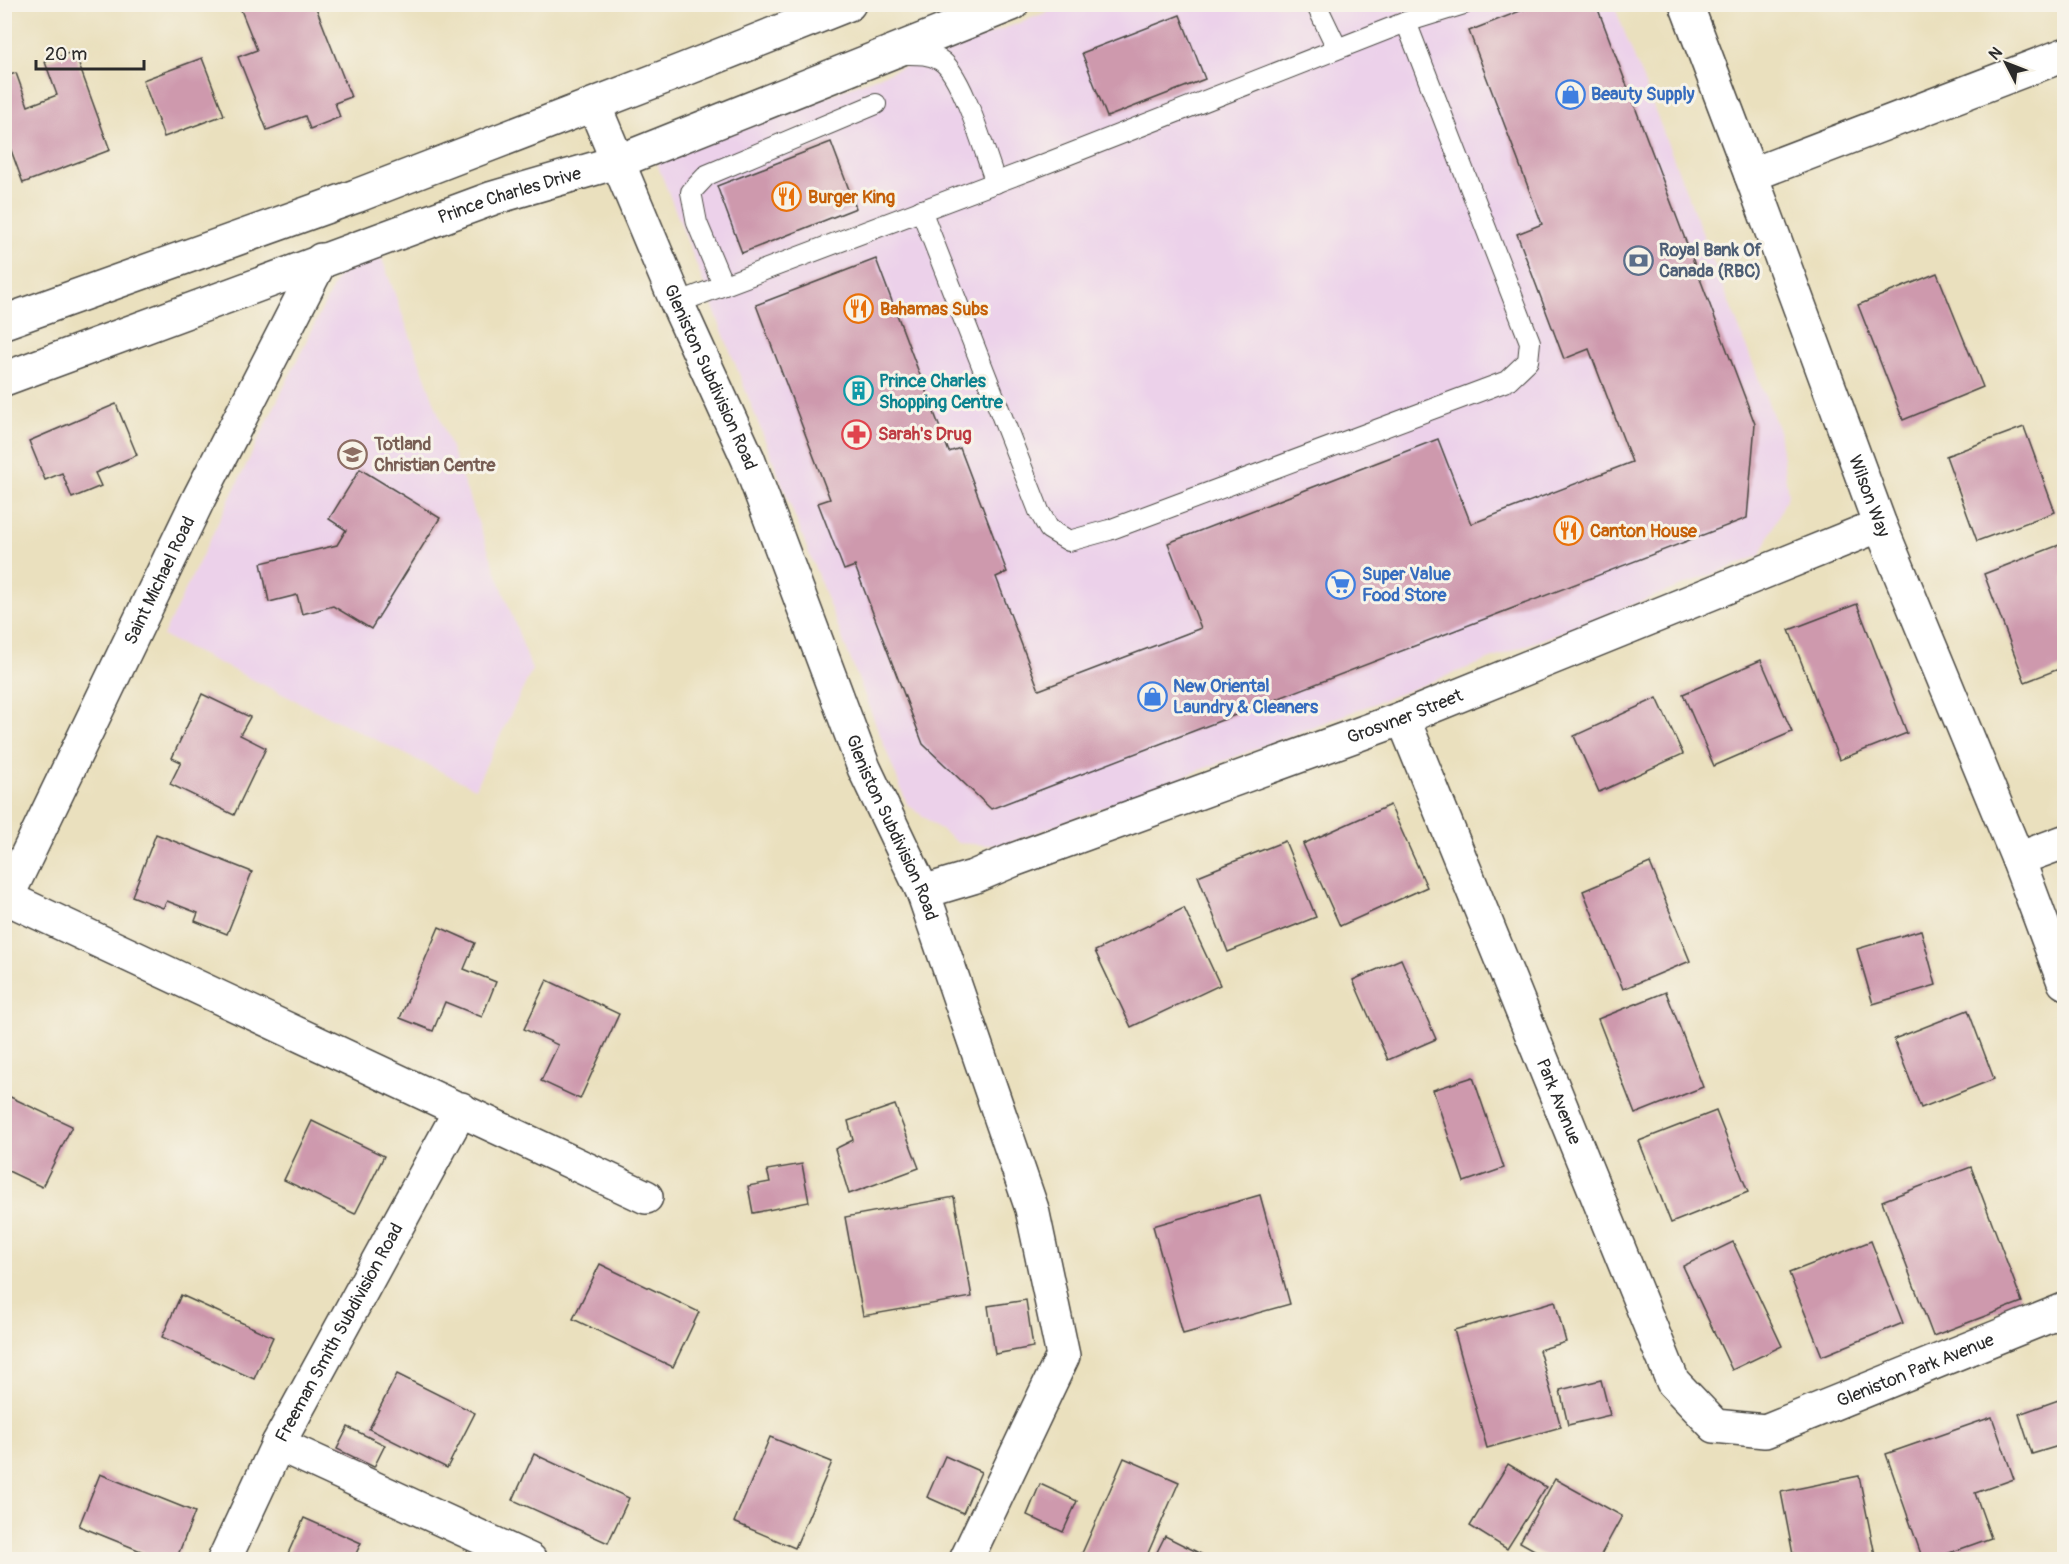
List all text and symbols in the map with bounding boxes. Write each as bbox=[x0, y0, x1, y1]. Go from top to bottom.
scale bar bbox=[36, 33, 144, 71]
north arrow bbox=[1976, 33, 2036, 93]
text: 20 m bbox=[45, 43, 87, 66]
text: N bbox=[1985, 43, 2007, 64]
shop icon: Beauty Supply bbox=[1554, 78, 1586, 110]
place label: Beauty Supply bbox=[1591, 83, 1695, 106]
street label: Prince Charles Drive bbox=[435, 162, 584, 229]
restaurant icon: Burger King bbox=[771, 181, 803, 213]
place label: Burger King bbox=[808, 186, 895, 209]
place label: Royal Bank Of Canada (RBC) bbox=[1659, 239, 1762, 283]
bank icon: Royal Bank Of Canada (RBC) bbox=[1622, 244, 1654, 276]
street label: Gleniston Subdivision Road bbox=[659, 281, 762, 473]
restaurant icon: Bahamas Subs bbox=[843, 293, 875, 325]
place label: Bahamas Subs bbox=[880, 298, 989, 321]
place label: Prince Charles Shopping Centre bbox=[879, 370, 1004, 414]
building icon: Prince Charles Shopping Centre bbox=[842, 375, 874, 407]
pharmacy icon: Sarah's Drug bbox=[841, 418, 873, 450]
place label: Sarah's Drug bbox=[878, 423, 971, 446]
place label: Totland Christian Centre bbox=[373, 433, 497, 477]
school or university icon: Totland Christian Centre bbox=[337, 438, 369, 470]
street label: Wilson Way bbox=[1844, 452, 1895, 541]
street label: Saint Michael Road bbox=[119, 513, 200, 648]
restaurant icon: Canton House bbox=[1553, 515, 1585, 547]
place label: Canton House bbox=[1590, 520, 1698, 543]
place label: Super Value Food Store bbox=[1362, 563, 1452, 607]
supermarket icon: Super Value Food Store bbox=[1325, 568, 1357, 600]
place label: New Oriental Laundry & Cleaners bbox=[1173, 675, 1319, 719]
shop icon: New Oriental Laundry & Cleaners bbox=[1136, 680, 1168, 712]
street label: Grosvner Street bbox=[1344, 683, 1467, 749]
street label: Gleniston Subdivision Road bbox=[841, 731, 943, 923]
street label: Park Avenue bbox=[1531, 1055, 1587, 1148]
street label: Freeman Smith Subdivision Road bbox=[270, 1219, 408, 1446]
street label: Gleniston Park Avenue bbox=[1833, 1328, 1997, 1412]

